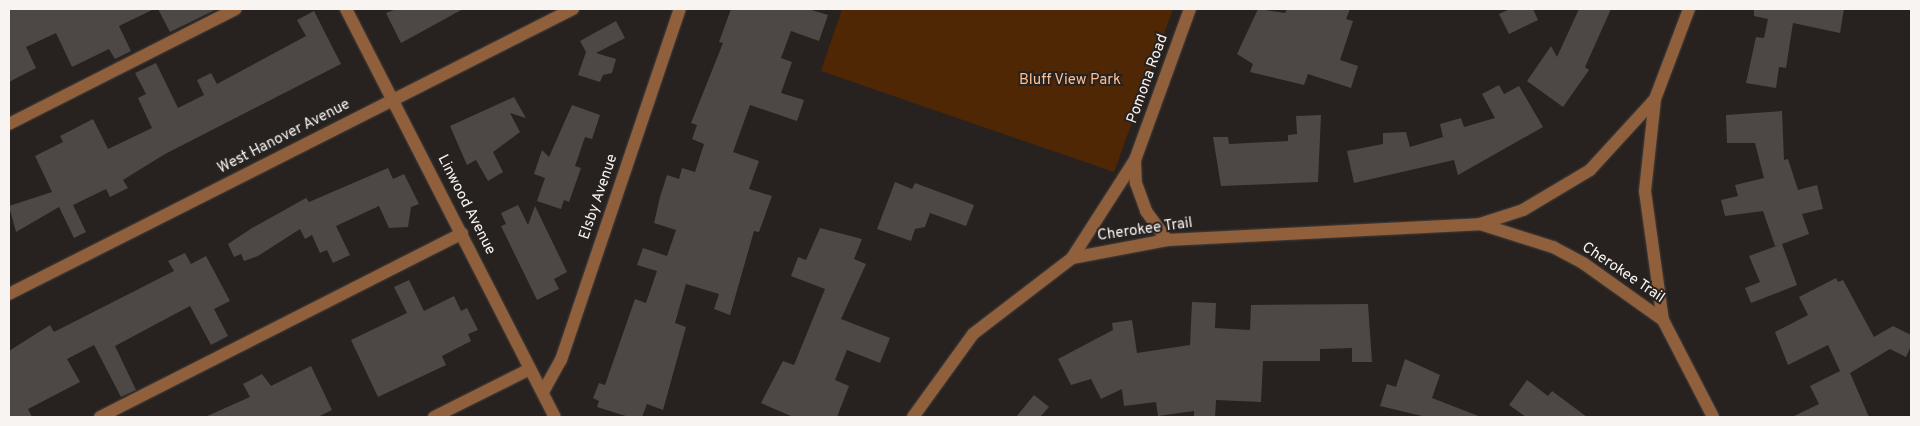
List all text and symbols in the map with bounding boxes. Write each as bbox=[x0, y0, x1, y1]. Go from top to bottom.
street label: Pomona Road bbox=[1124, 32, 1172, 126]
park label: Bluff View Park bbox=[1019, 72, 1121, 90]
street label: West Hanover Avenue bbox=[215, 96, 353, 178]
street label: Linwood Avenue bbox=[433, 152, 499, 258]
street label: Elsby Avenue bbox=[576, 152, 622, 242]
street label: Cherokee Trail bbox=[1096, 214, 1194, 246]
street label: Cherokee Trail bbox=[1578, 239, 1668, 307]

